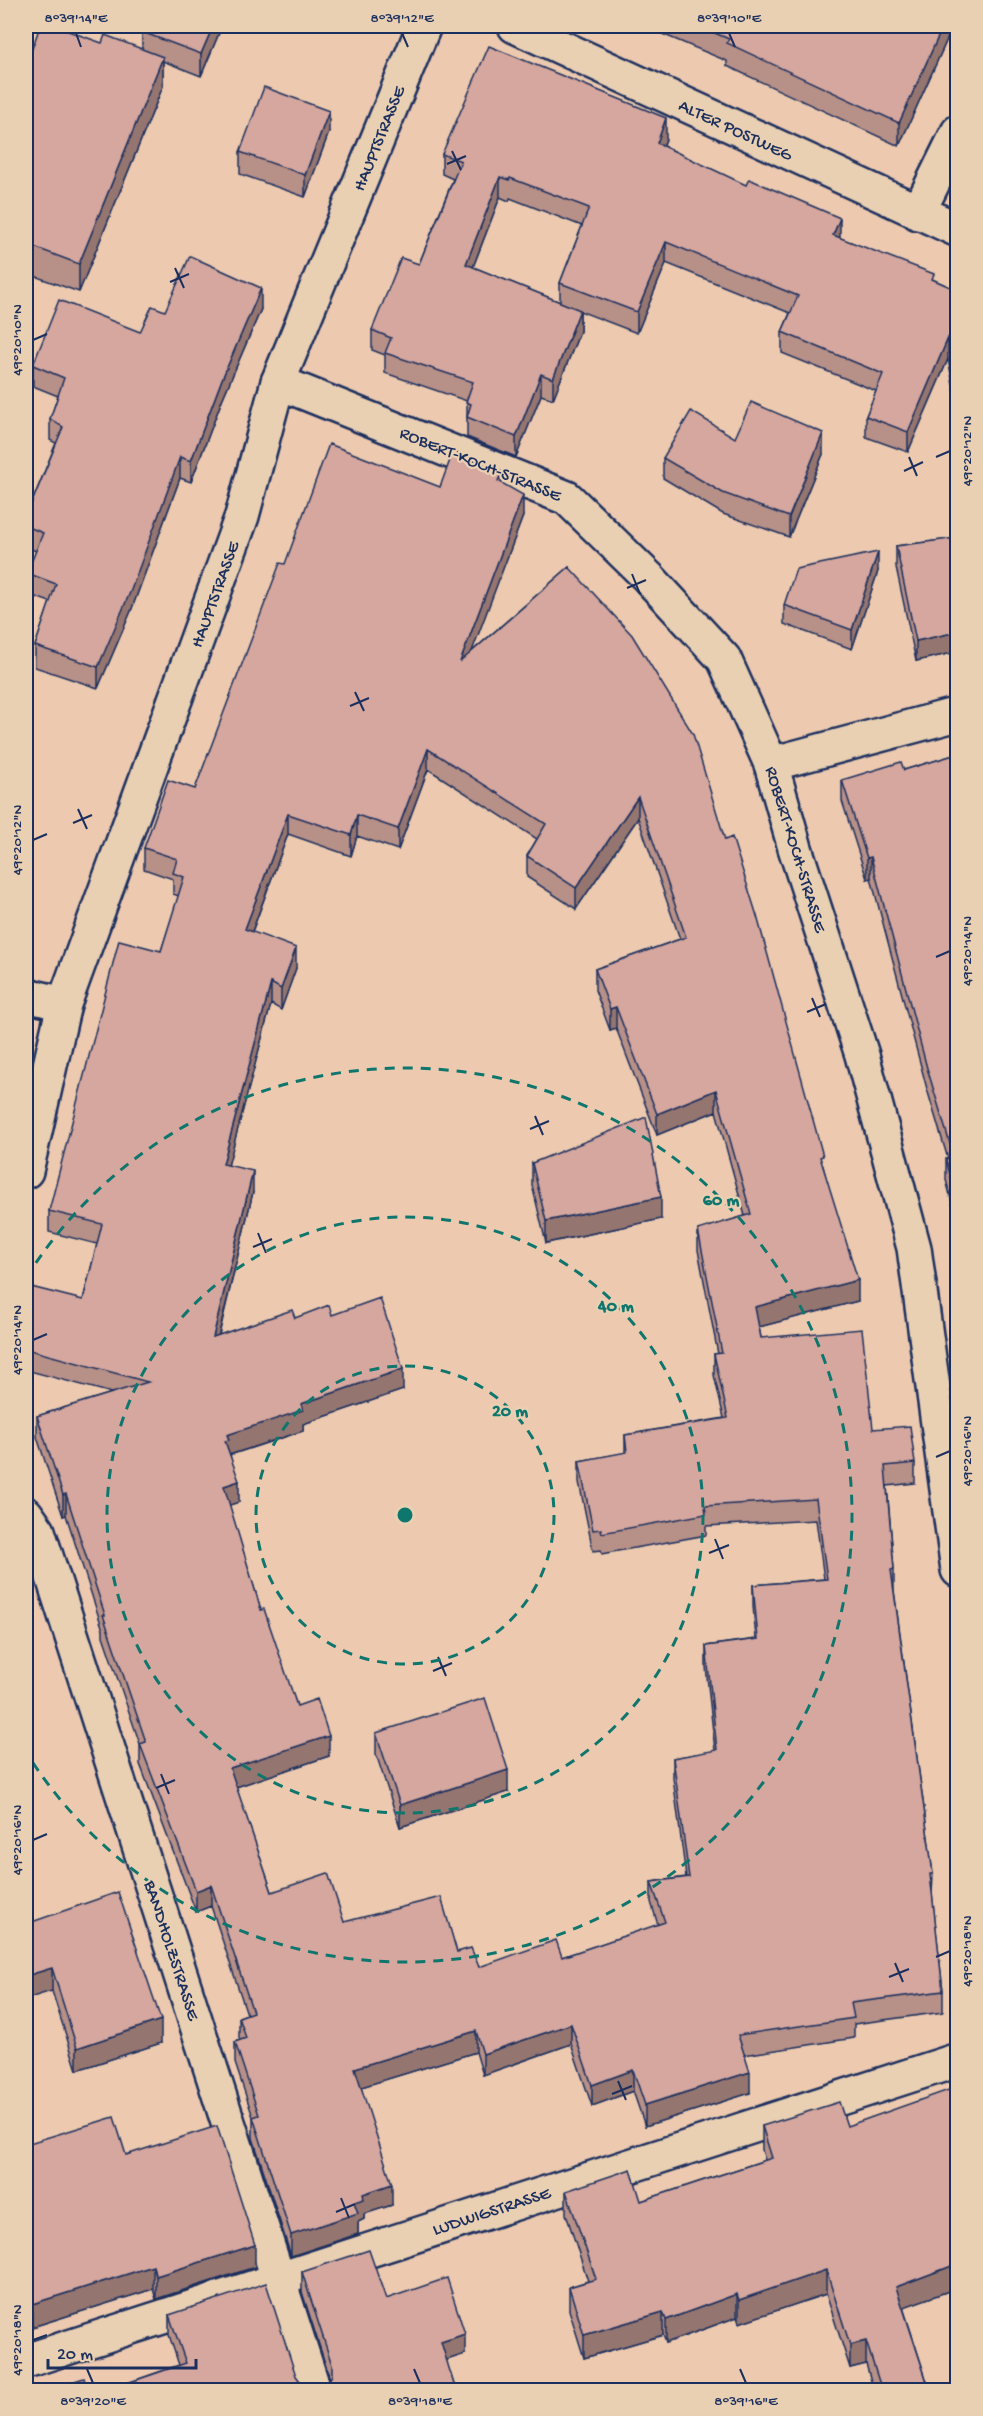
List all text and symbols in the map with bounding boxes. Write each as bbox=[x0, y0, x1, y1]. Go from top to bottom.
text: 8°39'14"E bbox=[45, 10, 108, 28]
text: 8°39'12"E bbox=[370, 10, 434, 28]
text: 8°39'10"E bbox=[697, 10, 762, 28]
street label: HAUPTSTRASSE bbox=[350, 83, 411, 195]
street label: ALTER POSTWEG bbox=[675, 96, 796, 167]
text: 49°20'10"N bbox=[9, 304, 27, 376]
text: 49°20'12"N bbox=[959, 416, 977, 486]
street label: ROBERT-KOCH-STRASSE bbox=[396, 423, 565, 508]
street label: HAUPTSTRASSE bbox=[187, 538, 246, 651]
street label: ROBERT-KOCH-STRASSE bbox=[759, 764, 830, 936]
text: 49°20'12"N bbox=[9, 805, 27, 875]
text: 49°20'14"N bbox=[959, 916, 977, 986]
text: 60 m bbox=[703, 1191, 739, 1212]
text: 40 m bbox=[597, 1297, 634, 1318]
text: 49°20'14"N bbox=[9, 1305, 27, 1375]
text: 20 m bbox=[492, 1402, 528, 1423]
text: 49°20'16"N bbox=[959, 1415, 977, 1486]
centre of rings bbox=[395, 1505, 415, 1525]
text: 49°20'16"N bbox=[9, 1804, 27, 1875]
street label: BANDHOLZSTRASSE bbox=[138, 1877, 203, 2024]
text: 49°20'18"N bbox=[959, 1915, 977, 1987]
street label: LUDWIGSTRASSE bbox=[430, 2183, 554, 2241]
text: 49°20'18"N bbox=[9, 2304, 27, 2376]
scale bar bbox=[48, 2332, 196, 2370]
text: 20 m bbox=[57, 2345, 93, 2366]
text: 8°39'20"E bbox=[60, 2393, 126, 2411]
text: 8°39'18"E bbox=[388, 2393, 453, 2411]
text: 8°39'16"E bbox=[714, 2393, 778, 2411]

